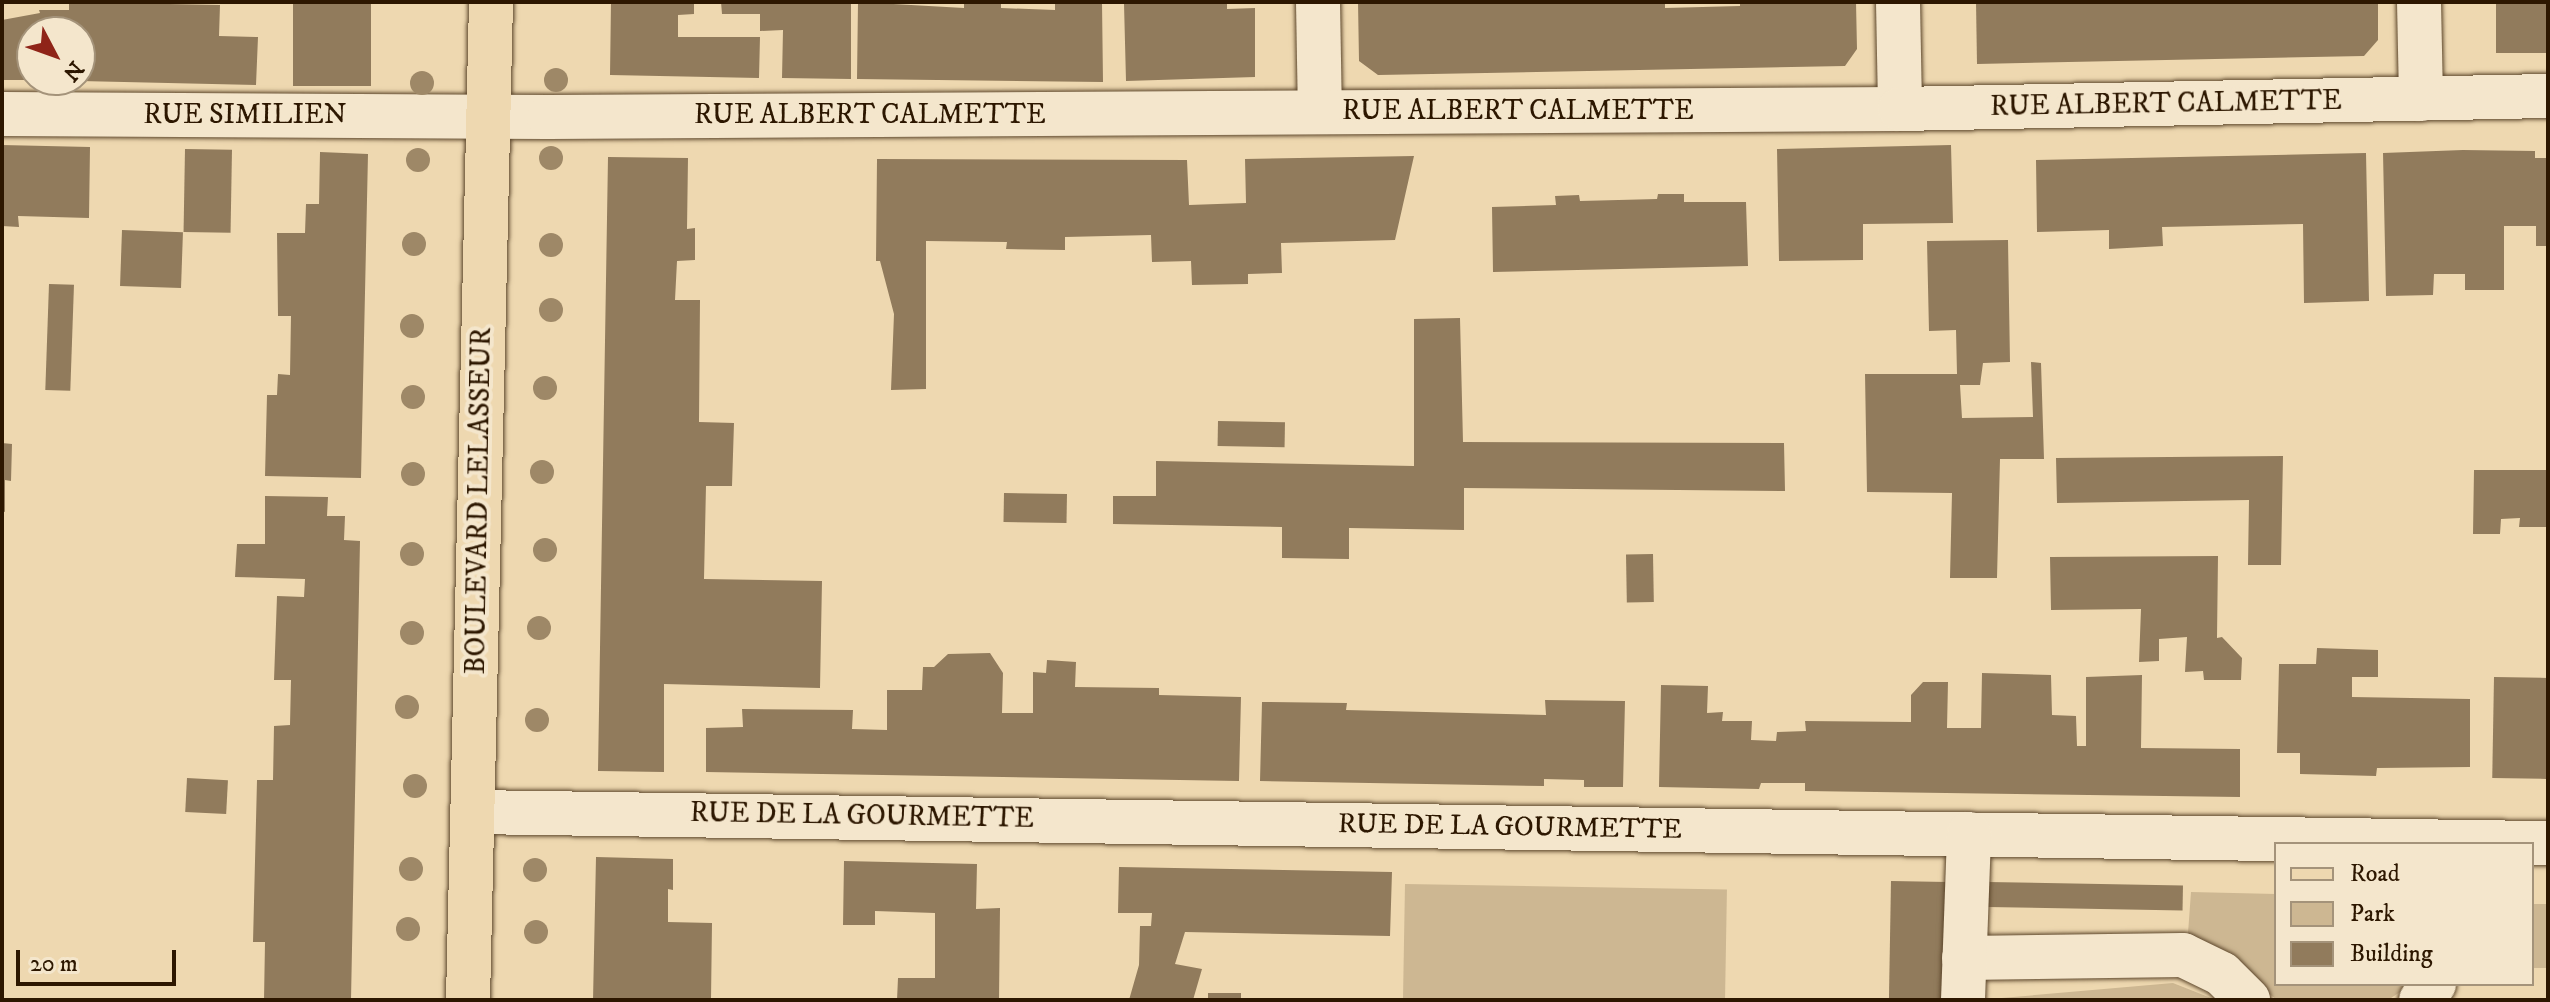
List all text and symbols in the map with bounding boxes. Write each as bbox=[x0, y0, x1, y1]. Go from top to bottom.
north arrow bbox=[16, 16, 96, 96]
text: N bbox=[57, 55, 89, 86]
street label: RUE ALBERT CALMETTE bbox=[1990, 84, 2342, 124]
street label: RUE ALBERT CALMETTE bbox=[1342, 94, 1694, 128]
street label: RUE SIMILIEN bbox=[143, 98, 347, 132]
street label: RUE ALBERT CALMETTE bbox=[694, 98, 1046, 132]
street label: BOULEVARD LELASSEUR bbox=[459, 327, 499, 675]
street label: RUE DE LA GOURMETTE bbox=[690, 796, 1034, 836]
street label: RUE DE LA GOURMETTE bbox=[1338, 807, 1682, 847]
legend bbox=[2274, 842, 2534, 986]
text: Road bbox=[2350, 859, 2400, 889]
text: Park bbox=[2350, 899, 2395, 929]
scale bar bbox=[20, 934, 180, 984]
text: Building bbox=[2350, 939, 2433, 969]
text: 20 m bbox=[30, 949, 78, 979]

